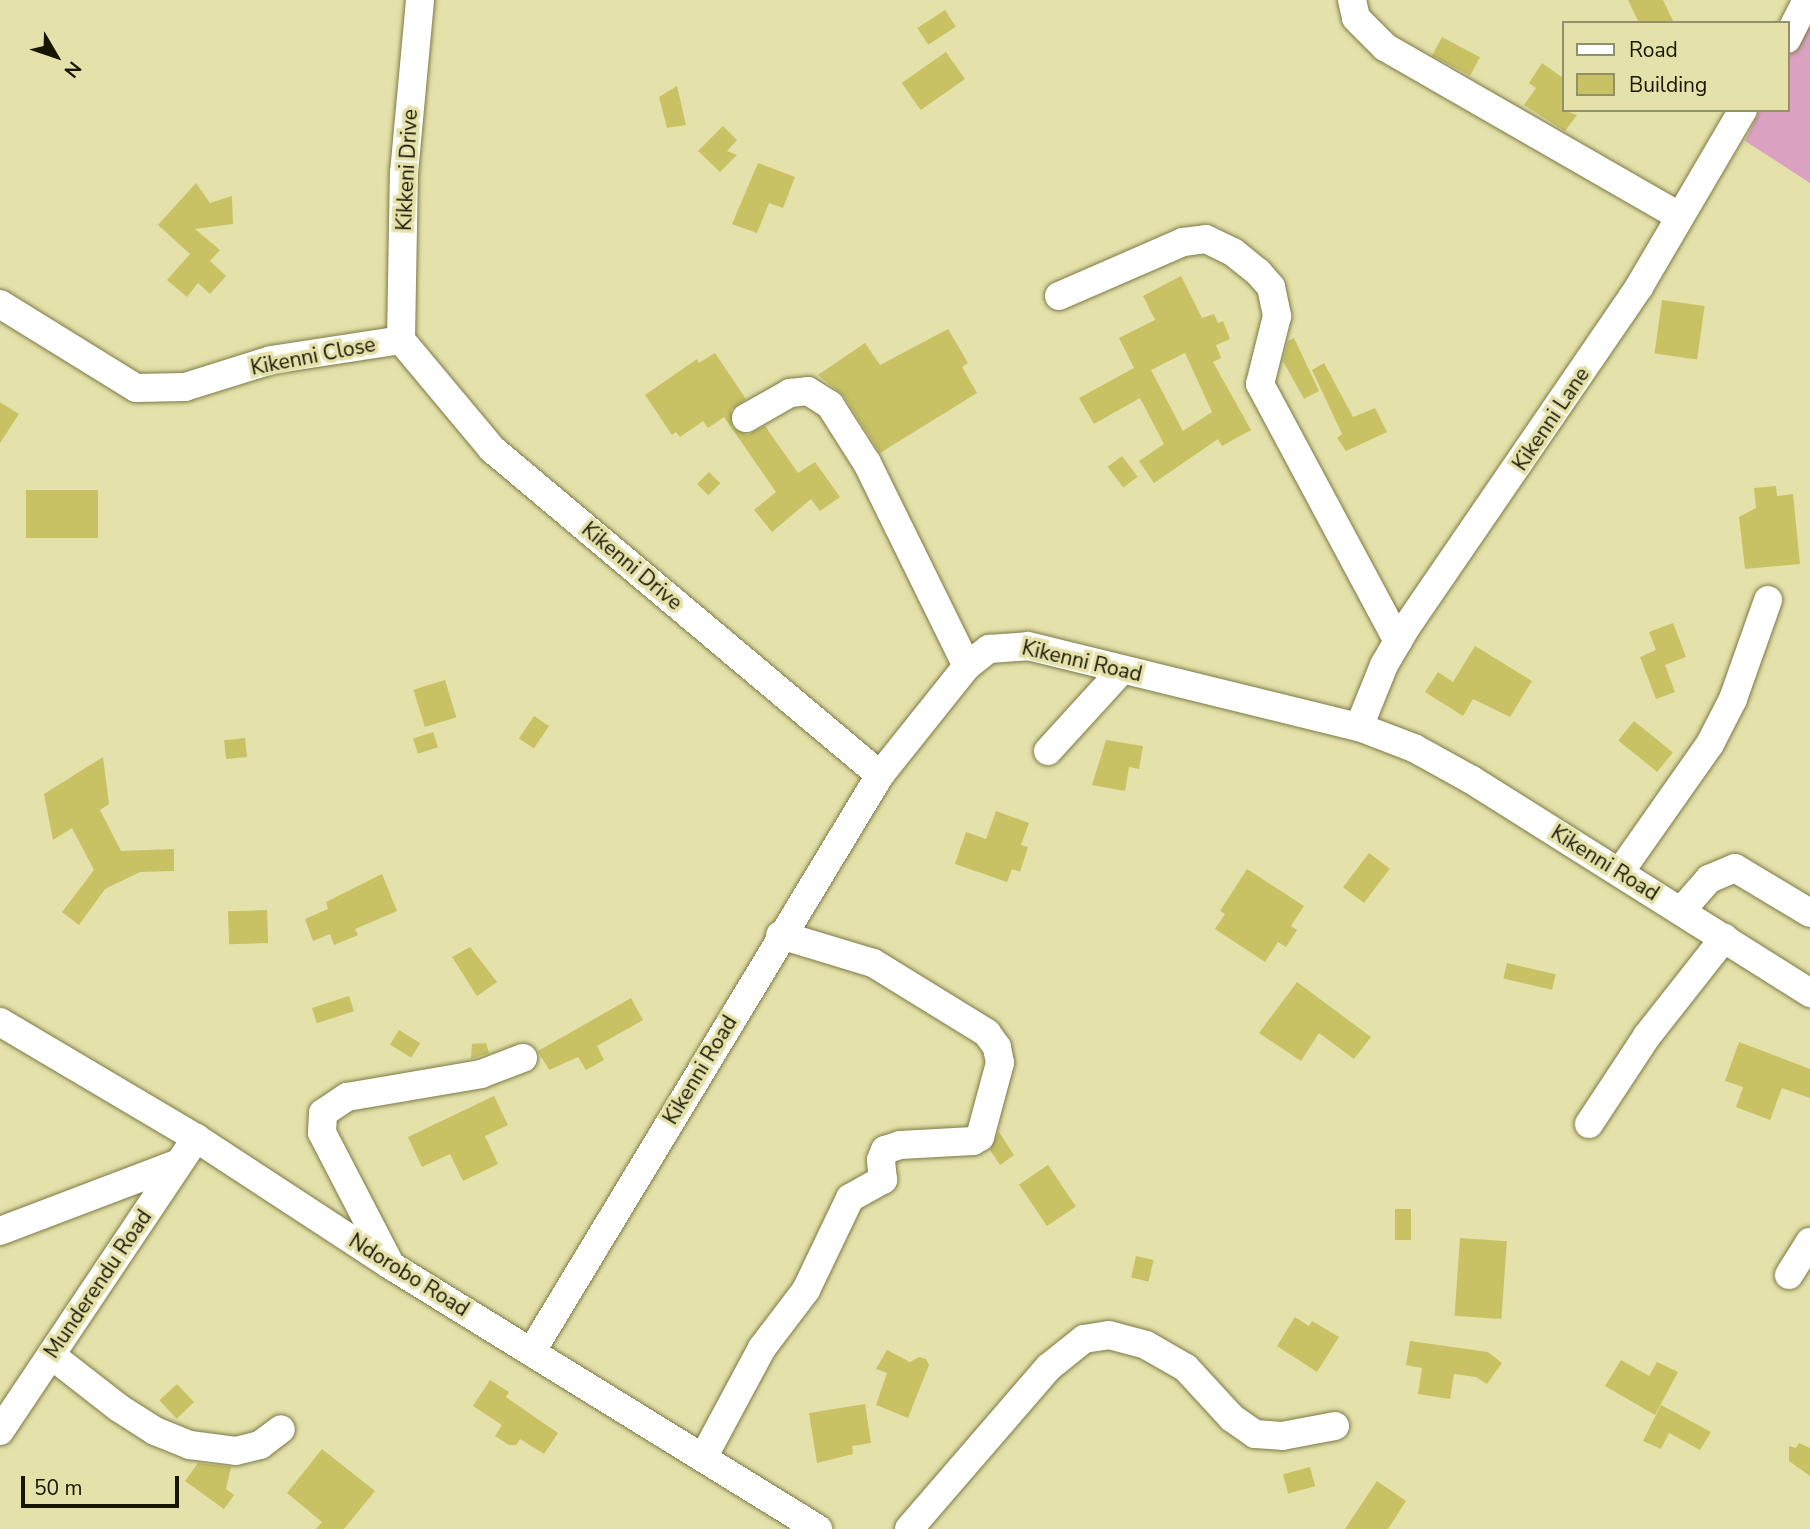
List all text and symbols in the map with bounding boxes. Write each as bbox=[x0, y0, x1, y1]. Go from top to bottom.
north arrow bbox=[21, 21, 91, 91]
legend bbox=[1562, 21, 1789, 112]
text: Road bbox=[1629, 36, 1678, 64]
text: N bbox=[58, 56, 87, 83]
text: Building bbox=[1629, 71, 1707, 99]
street label: Kikkeni Drive bbox=[391, 108, 423, 232]
street label: Kikenni Close bbox=[248, 332, 378, 380]
street label: Kikenni Lane bbox=[1507, 363, 1595, 475]
street label: Kikenni Drive bbox=[577, 517, 687, 615]
street label: Kikenni Road bbox=[1020, 635, 1144, 687]
street label: Kikenni Road bbox=[1546, 820, 1664, 906]
street label: Kikenni Road bbox=[658, 1011, 742, 1129]
street label: Munderendu Road bbox=[39, 1205, 157, 1363]
street label: Ndorobo Road bbox=[344, 1228, 474, 1322]
scale bar bbox=[24, 1462, 182, 1506]
text: 50 m bbox=[34, 1474, 83, 1502]

